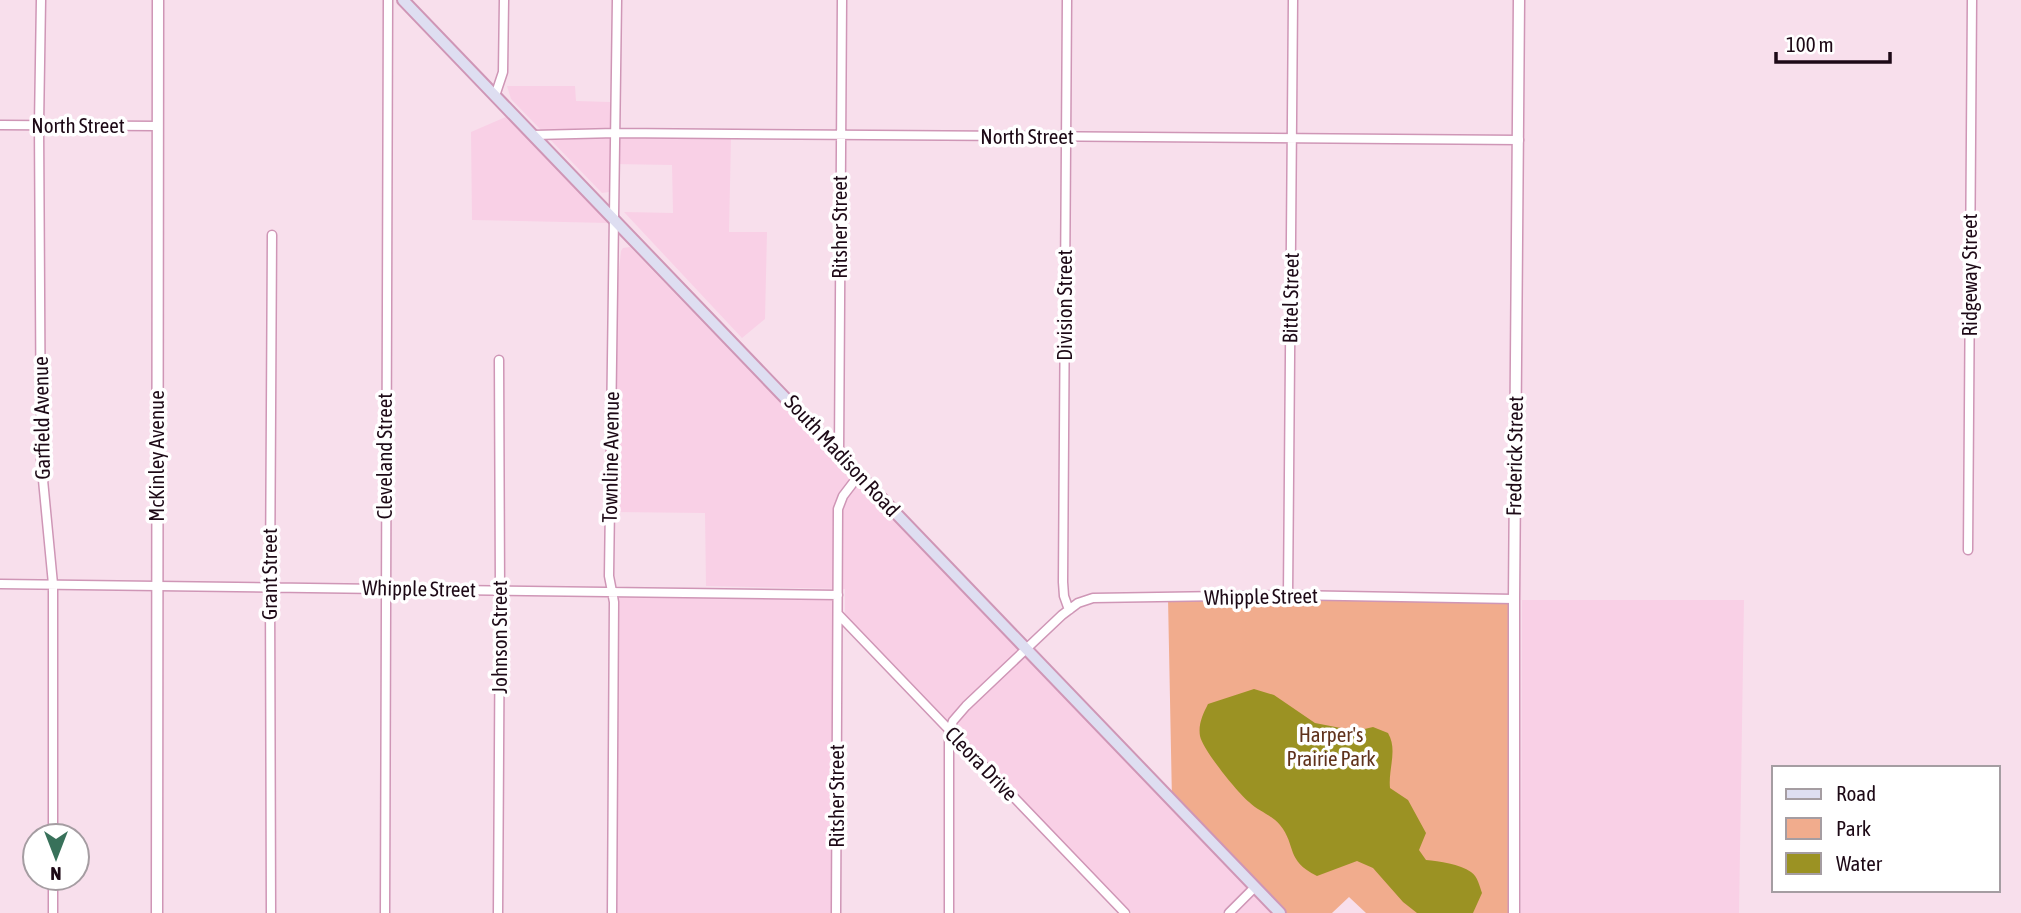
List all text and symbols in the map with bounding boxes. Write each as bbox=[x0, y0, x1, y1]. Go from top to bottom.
scale bar bbox=[1776, 21, 1890, 65]
text: 100 m bbox=[1786, 32, 1834, 56]
street label: North Street bbox=[31, 113, 125, 137]
street label: North Street bbox=[980, 124, 1074, 148]
street label: Ritsher Street bbox=[827, 175, 851, 279]
street label: Ridgeway Street bbox=[1957, 214, 1981, 336]
street label: Division Street bbox=[1052, 249, 1076, 361]
street label: Bittel Street bbox=[1277, 252, 1303, 344]
street label: Garfield Avenue bbox=[28, 356, 54, 480]
street label: McKinley Avenue bbox=[144, 390, 168, 522]
street label: South Madison Road bbox=[780, 390, 905, 521]
street label: Townline Avenue bbox=[597, 391, 623, 523]
street label: Cleveland Street bbox=[372, 393, 396, 519]
street label: Frederick Street bbox=[1501, 396, 1527, 516]
street label: Grant Street bbox=[257, 528, 281, 620]
street label: Whipple Street bbox=[362, 575, 476, 601]
street label: Johnson Street bbox=[487, 580, 511, 694]
street label: Whipple Street bbox=[1204, 583, 1318, 609]
street label: Cleora Drive bbox=[941, 721, 1023, 805]
park label: Harper's Prairie Park bbox=[1286, 722, 1376, 770]
street label: Ritsher Street bbox=[824, 744, 848, 848]
legend bbox=[1772, 766, 2000, 892]
text: Road bbox=[1836, 781, 1876, 805]
text: Park bbox=[1836, 816, 1871, 840]
north arrow bbox=[21, 822, 91, 892]
text: Water bbox=[1836, 851, 1883, 875]
text: N bbox=[50, 863, 62, 885]

